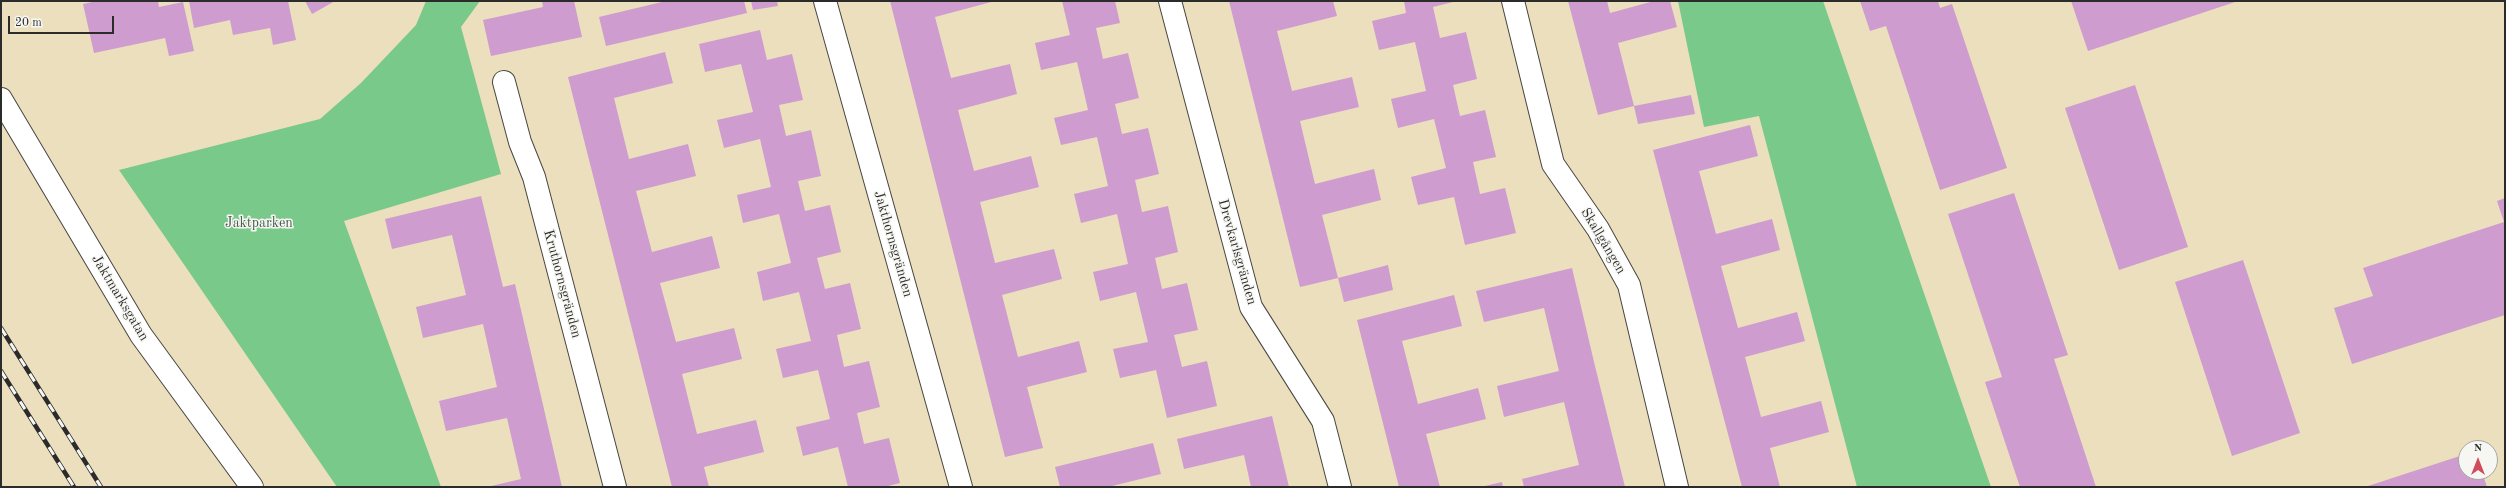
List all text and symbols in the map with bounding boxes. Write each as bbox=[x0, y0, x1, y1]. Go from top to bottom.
scale bar bbox=[10, 8, 116, 34]
text: 20 m bbox=[15, 17, 42, 29]
street label: Jakthornsgränden bbox=[870, 189, 916, 299]
street label: Drevkarlsgränden bbox=[1214, 197, 1260, 307]
street label: Skallgången bbox=[1577, 205, 1629, 277]
park label: Jaktparken bbox=[225, 215, 293, 231]
street label: Kruthornsgränden bbox=[539, 228, 585, 340]
street label: Jaktmarksgatan bbox=[88, 252, 152, 344]
north arrow bbox=[2458, 440, 2498, 480]
text: N bbox=[2474, 443, 2482, 454]

